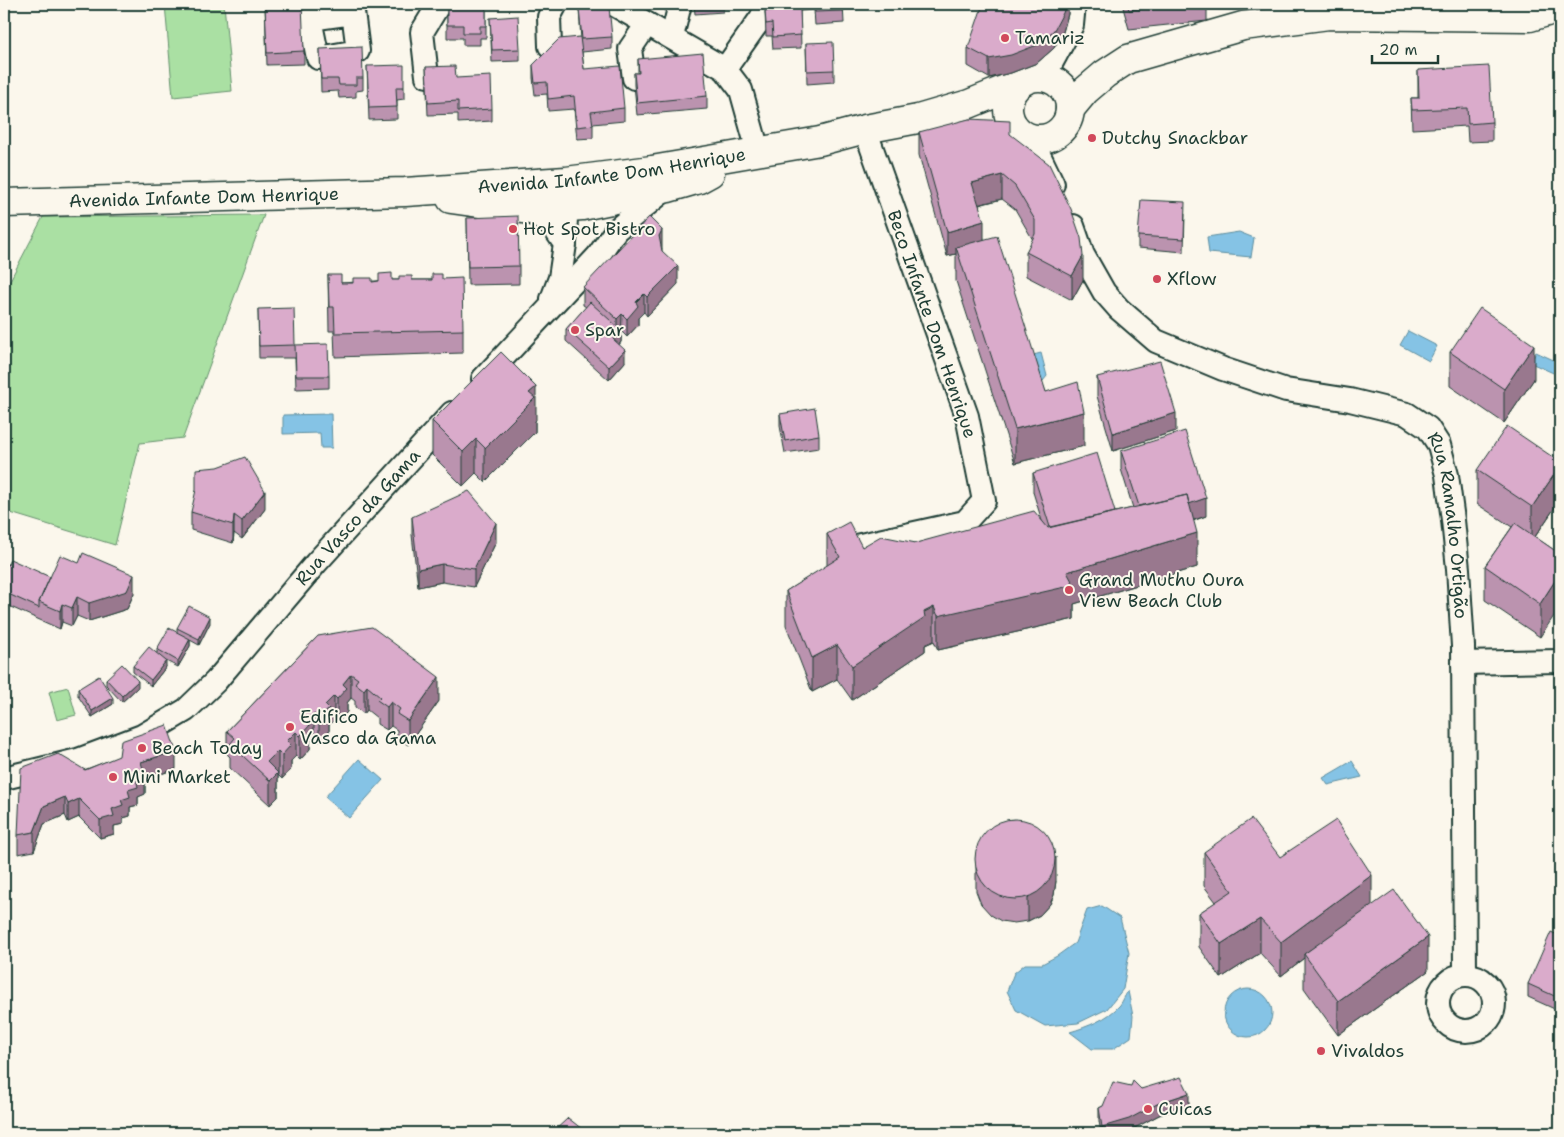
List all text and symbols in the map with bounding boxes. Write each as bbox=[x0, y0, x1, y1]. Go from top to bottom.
place label: Tamariz bbox=[1015, 26, 1085, 50]
marker: Tamariz bbox=[999, 32, 1011, 44]
scale bar bbox=[1372, 32, 1438, 64]
text: 20 m bbox=[1379, 40, 1418, 60]
place label: Dutchy Snackbar bbox=[1102, 126, 1248, 150]
marker: Dutchy Snackbar bbox=[1086, 132, 1098, 144]
street label: Avenida Infante Dom Henrique bbox=[477, 142, 748, 199]
street label: Avenida Infante Dom Henrique bbox=[68, 182, 339, 213]
street label: Beco Infante Dom Henrique bbox=[882, 207, 982, 441]
place label: Hot Spot Bistro bbox=[523, 217, 656, 241]
marker: Hot Spot Bistro bbox=[507, 223, 519, 235]
place label: Xflow bbox=[1167, 267, 1217, 291]
marker: Xflow bbox=[1151, 273, 1163, 285]
place label: Spar bbox=[585, 318, 624, 342]
marker: Spar bbox=[569, 324, 581, 336]
street label: Rua Ramalho Ortigão bbox=[1422, 427, 1473, 620]
street label: Rua Vasco da Gama bbox=[290, 444, 426, 591]
place label: Grand Muthu Oura View Beach Club bbox=[1079, 568, 1244, 613]
marker: Grand Muthu Oura View Beach Club bbox=[1063, 584, 1075, 596]
place label: Edifico Vasco da Gama bbox=[300, 705, 436, 750]
marker: Edifico Vasco da Gama bbox=[284, 721, 296, 733]
place label: Beach Today bbox=[152, 736, 262, 760]
marker: Beach Today bbox=[136, 742, 148, 754]
place label: Mini Market bbox=[123, 765, 231, 789]
marker: Mini Market bbox=[107, 771, 119, 783]
place label: Vivaldos bbox=[1331, 1039, 1405, 1063]
marker: Vivaldos bbox=[1315, 1045, 1327, 1057]
place label: Cuicas bbox=[1158, 1097, 1213, 1121]
marker: Cuicas bbox=[1142, 1103, 1154, 1115]

